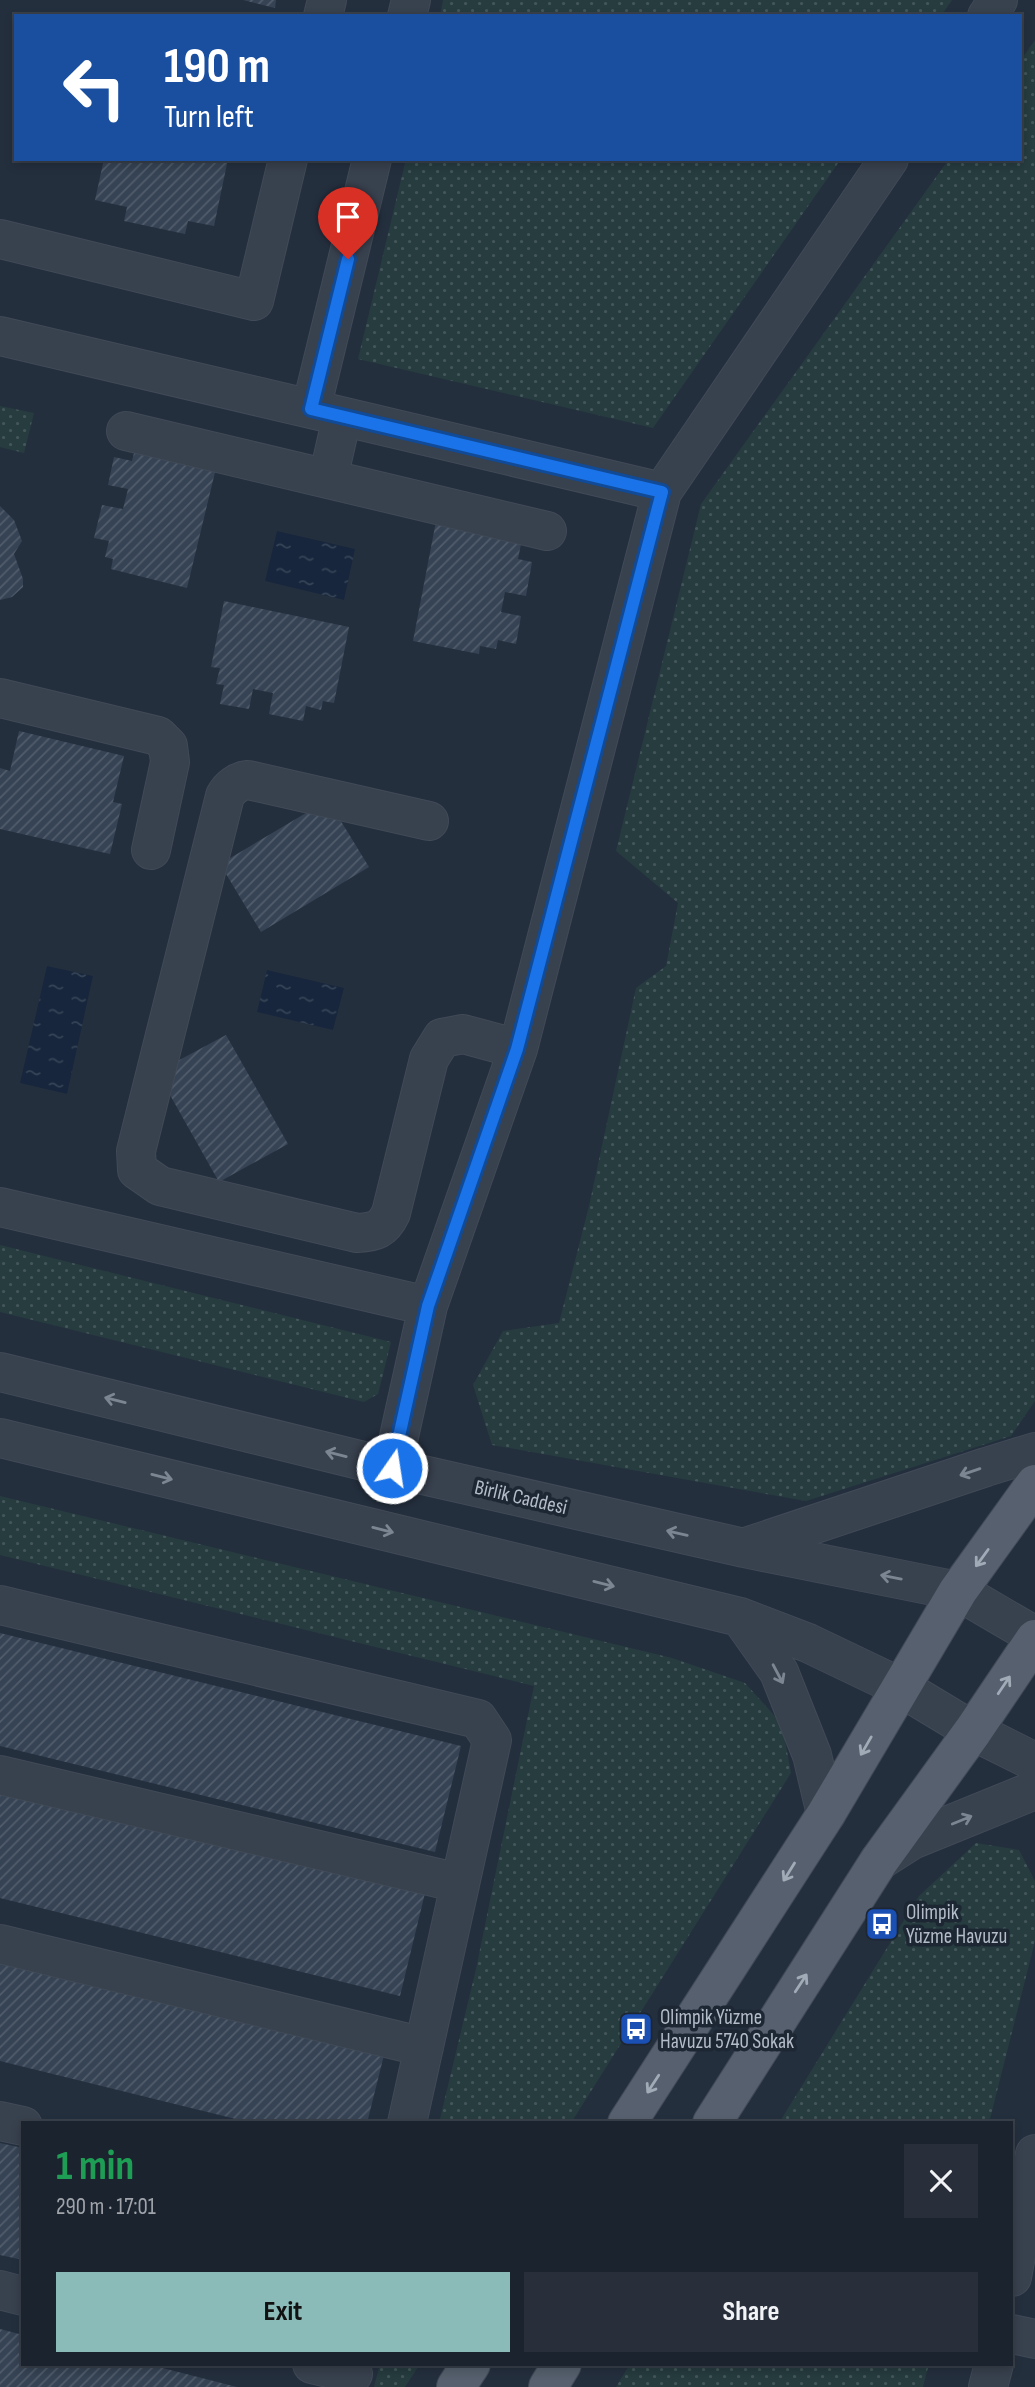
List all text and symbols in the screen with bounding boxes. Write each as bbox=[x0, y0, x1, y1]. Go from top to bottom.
text: 190 m bbox=[164, 38, 270, 97]
icon: left bbox=[49, 42, 140, 133]
text: Turn left bbox=[164, 98, 254, 137]
pin bbox=[318, 187, 378, 259]
icon: arrive bbox=[329, 198, 367, 236]
one-way arrow bbox=[104, 1393, 127, 1406]
position arrow bbox=[355, 1431, 429, 1505]
one-way arrow bbox=[325, 1447, 348, 1460]
one-way arrow bbox=[959, 1467, 981, 1479]
one-way arrow bbox=[150, 1471, 173, 1484]
street label: Birlik Caddesi bbox=[472, 1475, 570, 1520]
one-way arrow bbox=[371, 1524, 394, 1538]
one-way arrow bbox=[666, 1525, 689, 1539]
one-way arrow bbox=[975, 1548, 990, 1567]
one-way arrow bbox=[880, 1569, 903, 1583]
one-way arrow bbox=[592, 1578, 615, 1591]
one-way arrow bbox=[771, 1663, 785, 1683]
one-way arrow bbox=[997, 1676, 1011, 1695]
one-way arrow bbox=[859, 1735, 873, 1755]
one-way arrow bbox=[951, 1812, 972, 1825]
one-way arrow bbox=[782, 1861, 796, 1881]
place label: Olimpik Yüzme Havuzu bbox=[906, 1900, 1007, 1949]
bus stop icon: Olimpik Yüzme Havuzu bbox=[863, 1905, 901, 1943]
one-way arrow bbox=[794, 1973, 808, 1993]
place label: Olimpik Yüzme Havuzu 5740 Sokak bbox=[660, 2005, 794, 2054]
bus stop icon: Olimpik Yüzme Havuzu 5740 Sokak bbox=[617, 2010, 655, 2048]
one-way arrow bbox=[646, 2073, 660, 2093]
text: 1 min bbox=[56, 2141, 134, 2192]
button: close bbox=[904, 2144, 978, 2218]
text: 290 m · 17:01 bbox=[56, 2193, 156, 2221]
button: Exit bbox=[56, 2272, 510, 2352]
button: Share bbox=[524, 2272, 978, 2352]

